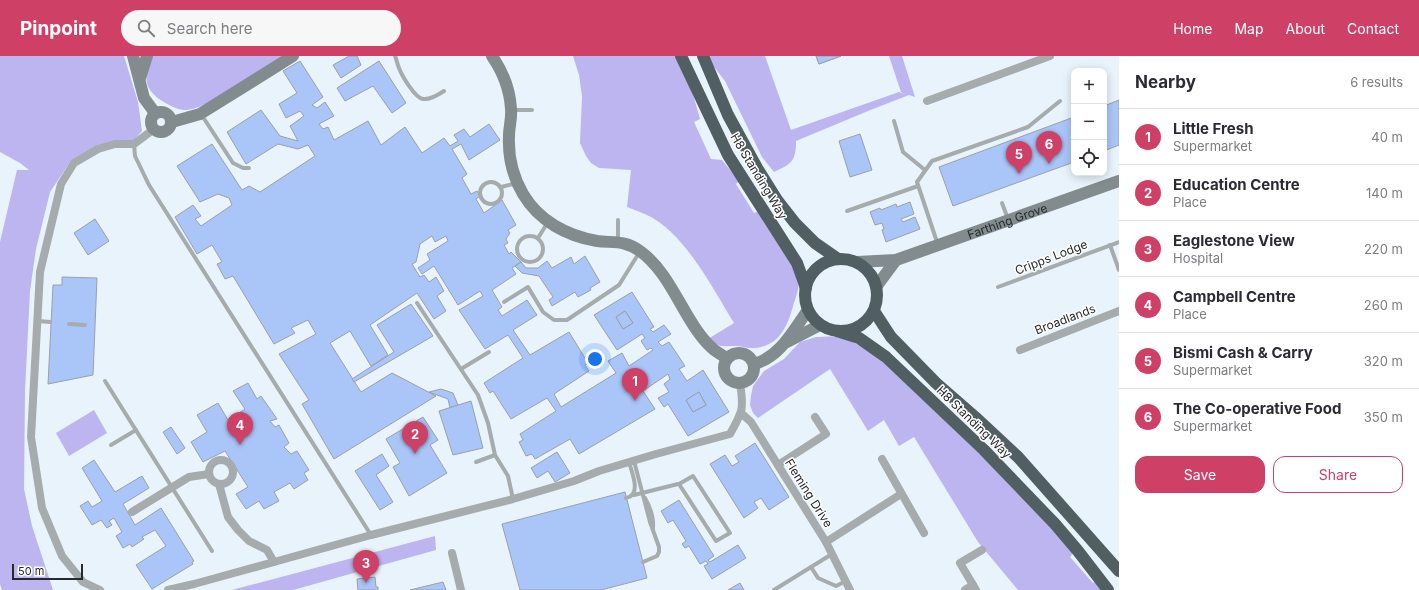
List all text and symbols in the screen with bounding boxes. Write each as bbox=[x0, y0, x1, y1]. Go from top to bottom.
search box bbox=[121, 10, 401, 46]
text: Pinpoint bbox=[20, 17, 97, 40]
icon: search bbox=[135, 17, 157, 39]
text: Search here bbox=[167, 19, 253, 38]
text: Home bbox=[1173, 20, 1212, 37]
text: Map bbox=[1234, 20, 1264, 37]
text: About bbox=[1286, 20, 1325, 37]
text: Contact bbox=[1347, 20, 1399, 37]
map controls bbox=[1071, 68, 1107, 176]
button: + bbox=[1071, 68, 1107, 104]
text: Nearby bbox=[1135, 72, 1196, 92]
text: 6 results bbox=[1350, 74, 1403, 90]
button: − bbox=[1071, 104, 1107, 140]
text: Little Fresh bbox=[1173, 119, 1254, 138]
text: 1 bbox=[1145, 129, 1151, 145]
text: 40 m bbox=[1371, 129, 1403, 145]
street label: H8 Standing Way bbox=[727, 130, 791, 222]
pin: 6 bbox=[1036, 131, 1062, 164]
text: Supermarket bbox=[1173, 138, 1252, 154]
button: locate bbox=[1071, 140, 1107, 176]
pin: 5 bbox=[1006, 141, 1032, 174]
text: Education Centre bbox=[1173, 175, 1300, 194]
text: 2 bbox=[1144, 185, 1152, 201]
text: 140 m bbox=[1366, 185, 1403, 201]
text: Place bbox=[1173, 194, 1207, 210]
street label: Farthing Grove bbox=[965, 200, 1049, 242]
text: Eaglestone View bbox=[1173, 231, 1295, 250]
street label: Cripps Lodge bbox=[1013, 236, 1089, 278]
text: 3 bbox=[1144, 241, 1152, 257]
text: 220 m bbox=[1364, 241, 1403, 257]
text: Hospital bbox=[1173, 250, 1223, 266]
text: Campbell Centre bbox=[1173, 287, 1296, 306]
text: 4 bbox=[1144, 297, 1152, 313]
text: 260 m bbox=[1364, 297, 1403, 313]
street label: Broadlands bbox=[1032, 301, 1098, 337]
text: Place bbox=[1173, 306, 1207, 322]
text: Bismi Cash & Carry bbox=[1173, 343, 1313, 362]
your location bbox=[585, 349, 605, 369]
text: 5 bbox=[1144, 353, 1152, 369]
text: 320 m bbox=[1364, 353, 1403, 369]
text: Supermarket bbox=[1173, 362, 1252, 378]
pin: 1 bbox=[622, 368, 648, 401]
street label: H8 Standing Way bbox=[934, 383, 1015, 462]
text: The Co-operative Food bbox=[1173, 399, 1341, 418]
text: 6 bbox=[1144, 409, 1152, 425]
text: 350 m bbox=[1364, 409, 1403, 425]
pin: 4 bbox=[227, 412, 253, 445]
text: Supermarket bbox=[1173, 418, 1252, 434]
pin: 2 bbox=[402, 421, 428, 454]
street label: Fleming Drive bbox=[782, 456, 836, 530]
button: Save bbox=[1135, 456, 1265, 493]
button: Share bbox=[1273, 456, 1403, 493]
pin: 3 bbox=[353, 550, 379, 583]
scale bar bbox=[12, 562, 83, 581]
text: 50 m bbox=[18, 564, 44, 578]

